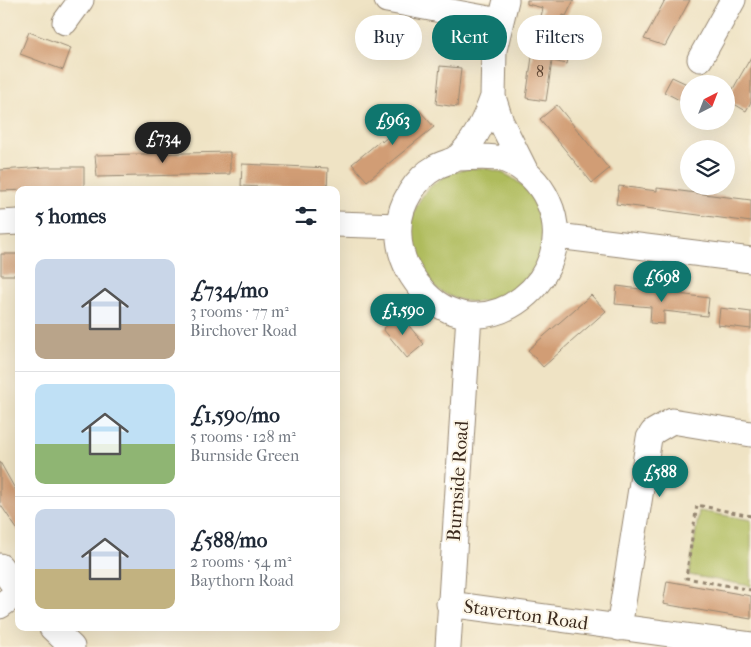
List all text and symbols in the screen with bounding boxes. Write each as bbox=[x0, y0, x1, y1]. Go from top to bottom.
chip: Buy bbox=[355, 15, 422, 60]
chip: Rent bbox=[432, 15, 507, 60]
chip: Filters bbox=[517, 15, 602, 60]
house number: 8 bbox=[536, 62, 544, 81]
north arrow bbox=[680, 75, 735, 130]
map controls bbox=[680, 75, 735, 195]
pin: £963 bbox=[363, 104, 423, 146]
text: £963 bbox=[376, 110, 410, 129]
pin: £734 bbox=[133, 121, 193, 164]
text: £734 bbox=[146, 128, 180, 147]
button: layers bbox=[680, 140, 735, 195]
icon: filters bbox=[292, 202, 320, 230]
text: 5 homes bbox=[35, 204, 106, 228]
pin: £698 bbox=[632, 260, 692, 303]
text: £698 bbox=[644, 267, 680, 286]
text: £734/mo bbox=[190, 278, 268, 302]
icon: home bbox=[75, 279, 135, 339]
pin: £1,590 bbox=[362, 294, 444, 336]
text: £1,590 bbox=[381, 300, 425, 319]
text: 3 rooms · 77 m² bbox=[190, 302, 289, 321]
text: Birchover Road bbox=[190, 321, 297, 340]
text: £1,590/mo bbox=[190, 403, 280, 427]
icon: home bbox=[75, 404, 135, 464]
street label: Burnside Road bbox=[443, 419, 473, 542]
text: 5 rooms · 128 m² bbox=[190, 427, 296, 446]
text: Burnside Green bbox=[190, 446, 299, 465]
pin: £588 bbox=[630, 456, 690, 498]
text: £588 bbox=[643, 462, 677, 481]
text: £588/mo bbox=[190, 528, 267, 552]
icon: home bbox=[75, 529, 135, 589]
text: 2 rooms · 54 m² bbox=[190, 552, 291, 571]
text: Baythorn Road bbox=[190, 571, 294, 590]
street label: Staverton Road bbox=[462, 595, 590, 635]

